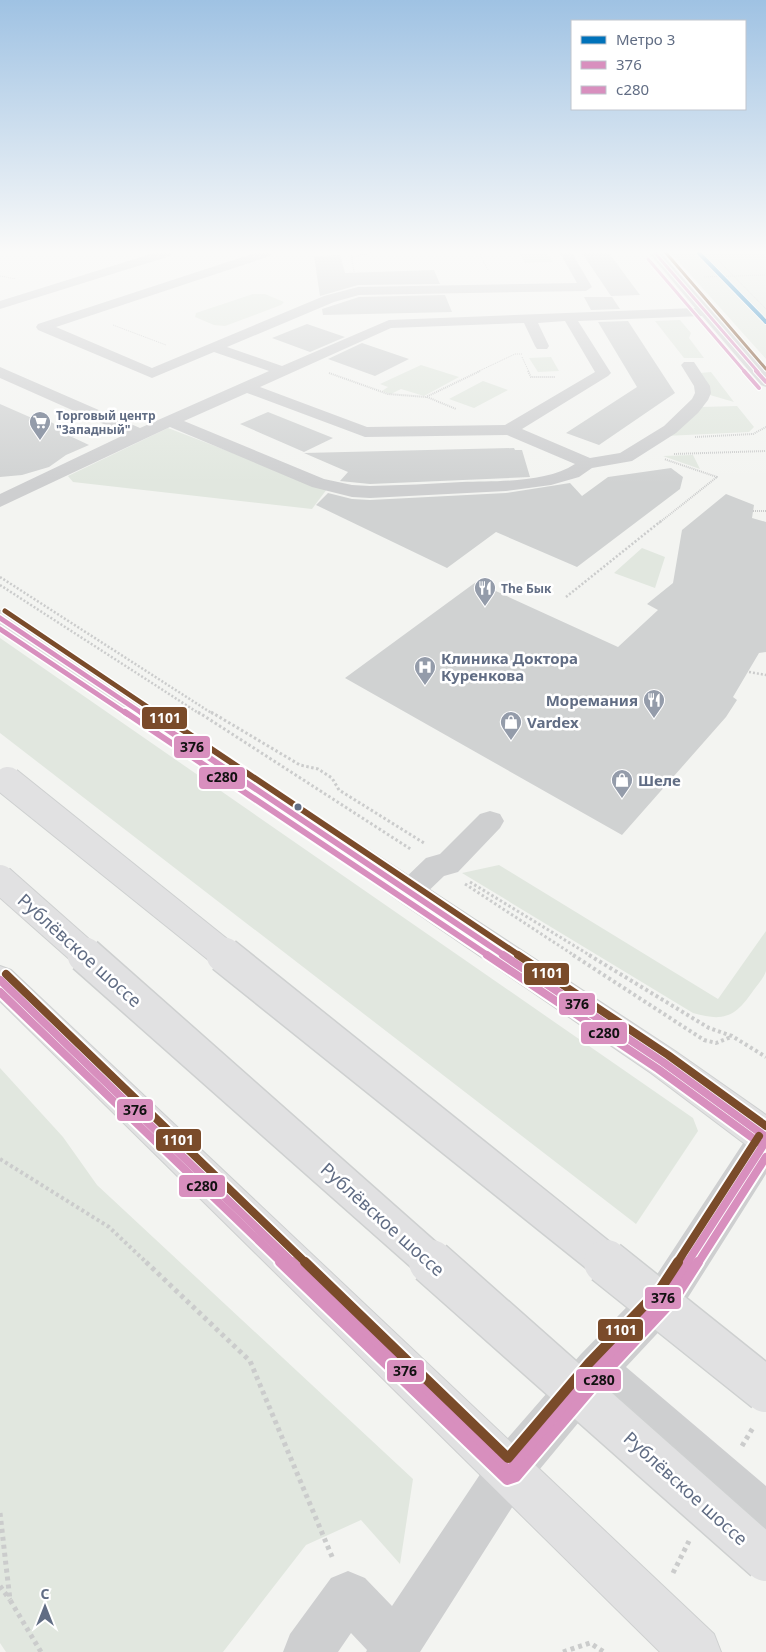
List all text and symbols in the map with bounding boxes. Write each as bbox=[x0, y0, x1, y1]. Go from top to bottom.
legend bbox=[571, 20, 746, 110]
text: Метро 3 bbox=[616, 29, 675, 49]
text: 376 bbox=[616, 54, 642, 74]
text: с280 bbox=[616, 79, 649, 99]
place label: Торговый центр "Западный" bbox=[56, 407, 156, 438]
supermarket icon: Торговый центр "Западный" bbox=[28, 410, 52, 441]
restaurant icon: The Бык bbox=[473, 576, 497, 607]
place label: The Бык bbox=[501, 580, 552, 597]
place label: Клиника Доктора Куренкова bbox=[441, 648, 578, 685]
hospital icon: Клиника Доктора Куренкова bbox=[413, 655, 437, 686]
restaurant icon: Моремания bbox=[642, 688, 666, 719]
place label: Моремания bbox=[546, 690, 638, 710]
line badge: 1101 bbox=[141, 706, 188, 730]
text: 1101 bbox=[149, 708, 181, 727]
shop icon: Vardex bbox=[499, 710, 523, 741]
place label: Vardex bbox=[527, 712, 579, 732]
line badge: 376 bbox=[173, 735, 211, 759]
text: 376 bbox=[180, 737, 204, 756]
line badge: с280 bbox=[198, 766, 246, 790]
text: с280 bbox=[206, 767, 238, 786]
shop icon: Шеле bbox=[610, 768, 634, 799]
place label: Шеле bbox=[638, 770, 681, 790]
unlabelled marker bbox=[293, 802, 303, 812]
street label: Рублёвское шоссе bbox=[13, 888, 147, 1012]
line badge: 1101 bbox=[523, 962, 570, 986]
text: 1101 bbox=[531, 963, 563, 982]
line badge: 376 bbox=[558, 992, 596, 1016]
text: 376 bbox=[565, 994, 589, 1013]
line badge: с280 bbox=[580, 1021, 628, 1045]
text: с280 bbox=[588, 1023, 620, 1042]
line badge: 376 bbox=[116, 1098, 154, 1122]
text: 376 bbox=[123, 1100, 147, 1119]
line badge: 1101 bbox=[155, 1128, 202, 1152]
text: 1101 bbox=[162, 1130, 194, 1149]
street label: Рублёвское шоссе bbox=[316, 1157, 450, 1281]
line badge: с280 bbox=[178, 1174, 226, 1198]
text: с280 bbox=[186, 1176, 218, 1195]
line badge: 376 bbox=[644, 1286, 682, 1310]
text: 376 bbox=[651, 1288, 675, 1307]
line badge: 1101 bbox=[597, 1318, 644, 1342]
text: 1101 bbox=[605, 1320, 637, 1339]
line badge: 376 bbox=[386, 1359, 425, 1383]
text: 376 bbox=[393, 1361, 417, 1380]
line badge: с280 bbox=[575, 1368, 622, 1392]
text: с280 bbox=[583, 1370, 615, 1389]
street label: Рублёвское шоссе bbox=[619, 1426, 753, 1550]
north arrow bbox=[20, 1582, 70, 1632]
text: С bbox=[40, 1584, 50, 1603]

